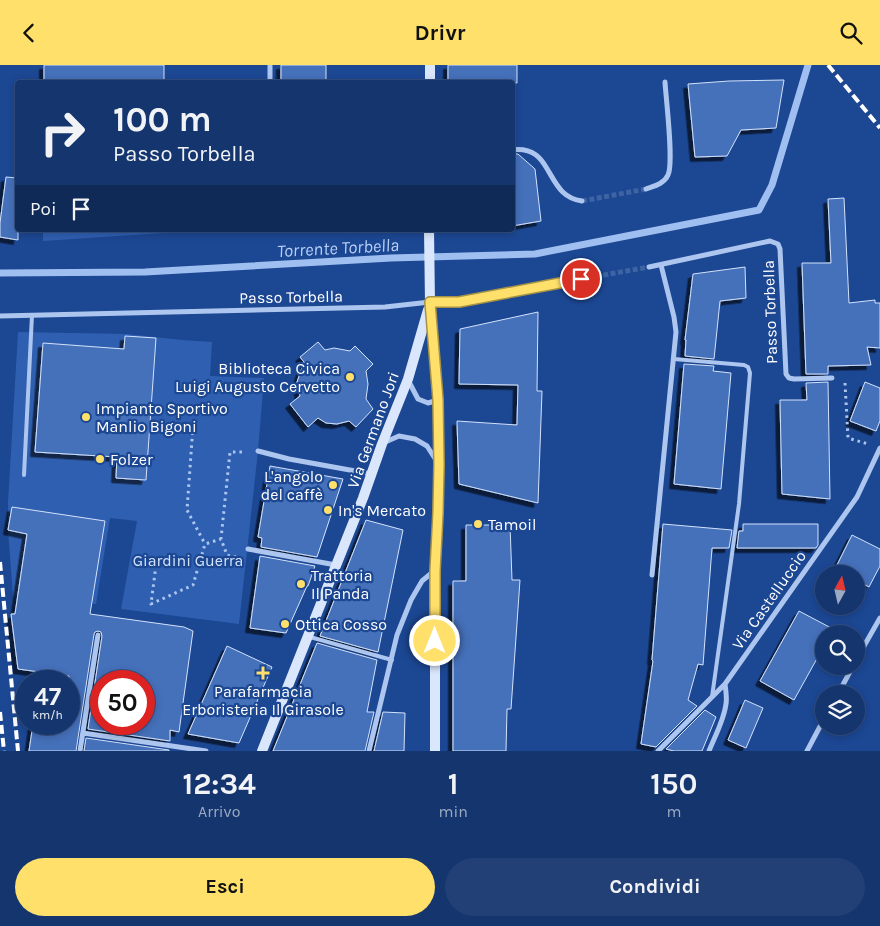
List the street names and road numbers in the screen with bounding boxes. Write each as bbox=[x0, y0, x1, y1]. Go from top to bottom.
street label: Passo Torbella bbox=[759, 260, 781, 364]
street label: Passo Torbella bbox=[239, 287, 343, 307]
street label: Via Germano Jori bbox=[343, 369, 403, 491]
street label: Via Castelluccio bbox=[728, 547, 810, 653]

